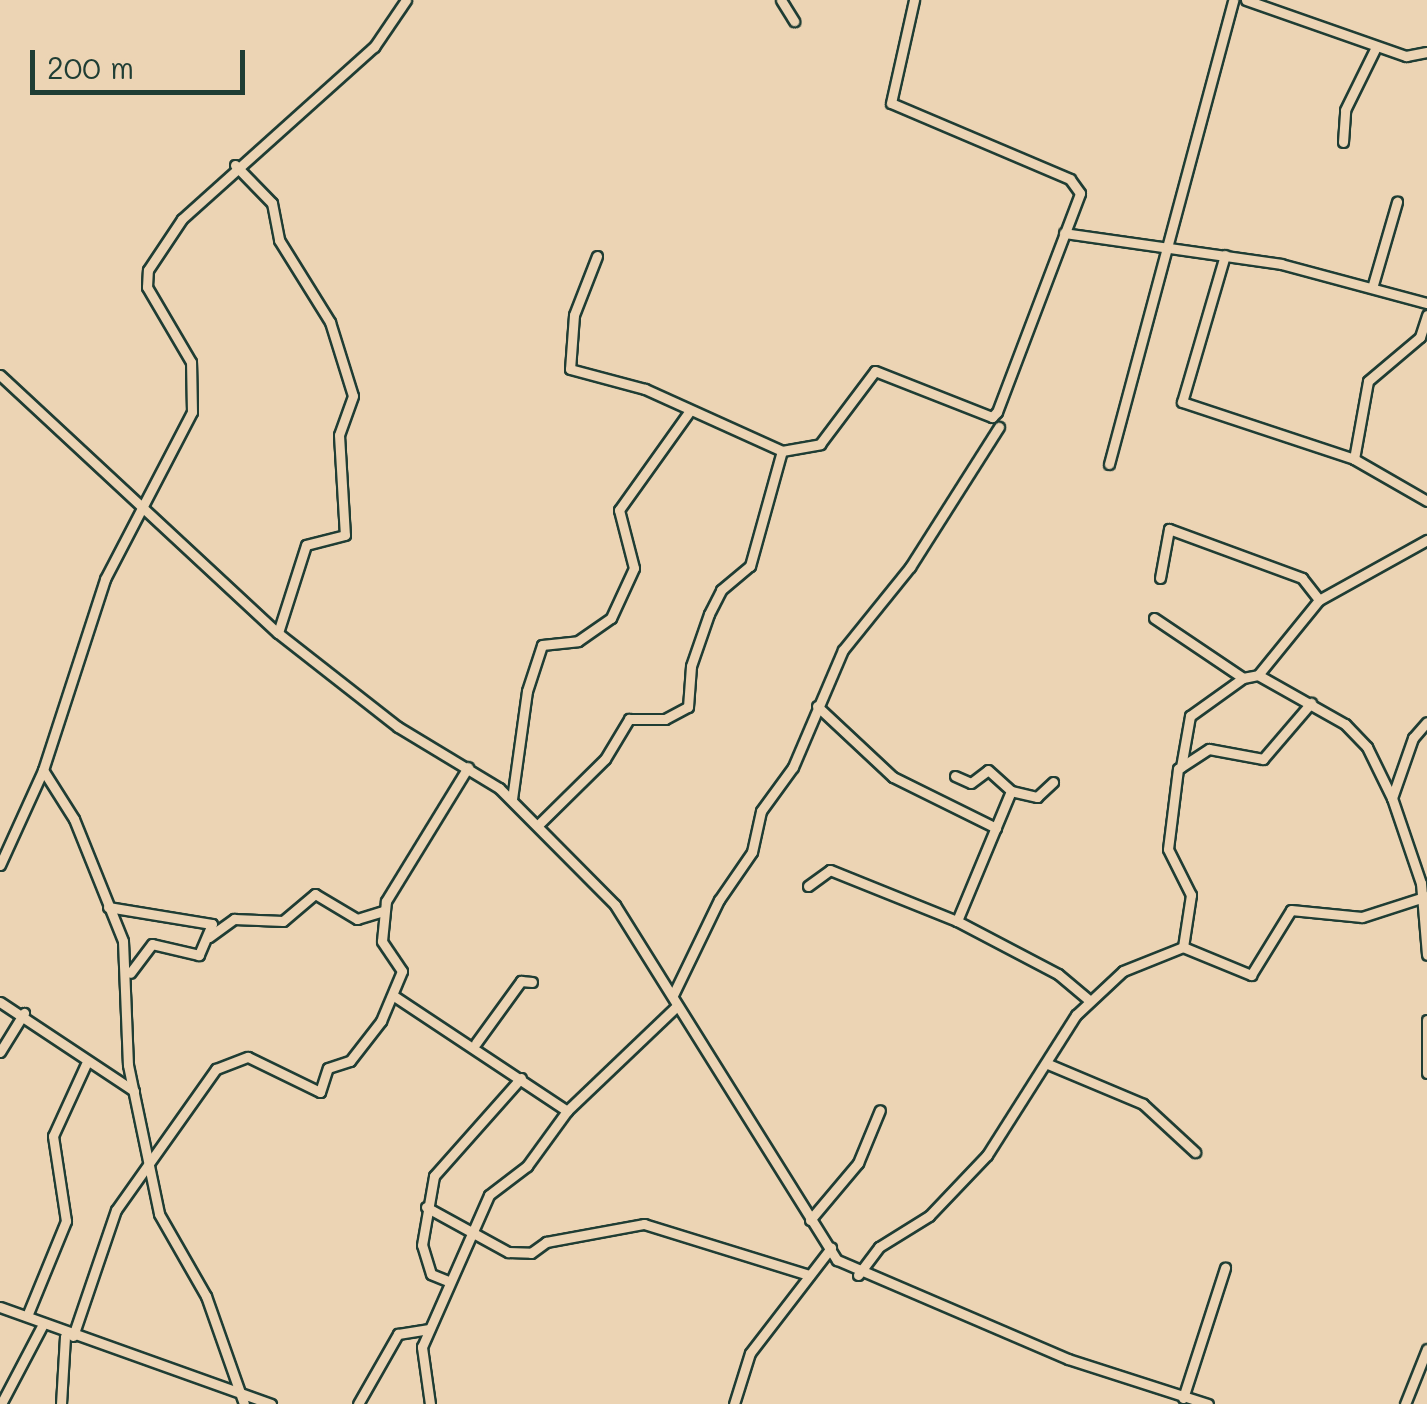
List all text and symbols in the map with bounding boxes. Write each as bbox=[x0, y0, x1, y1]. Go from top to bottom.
scale bar bbox=[35, 30, 250, 92]
text: 200 m bbox=[47, 47, 134, 87]

